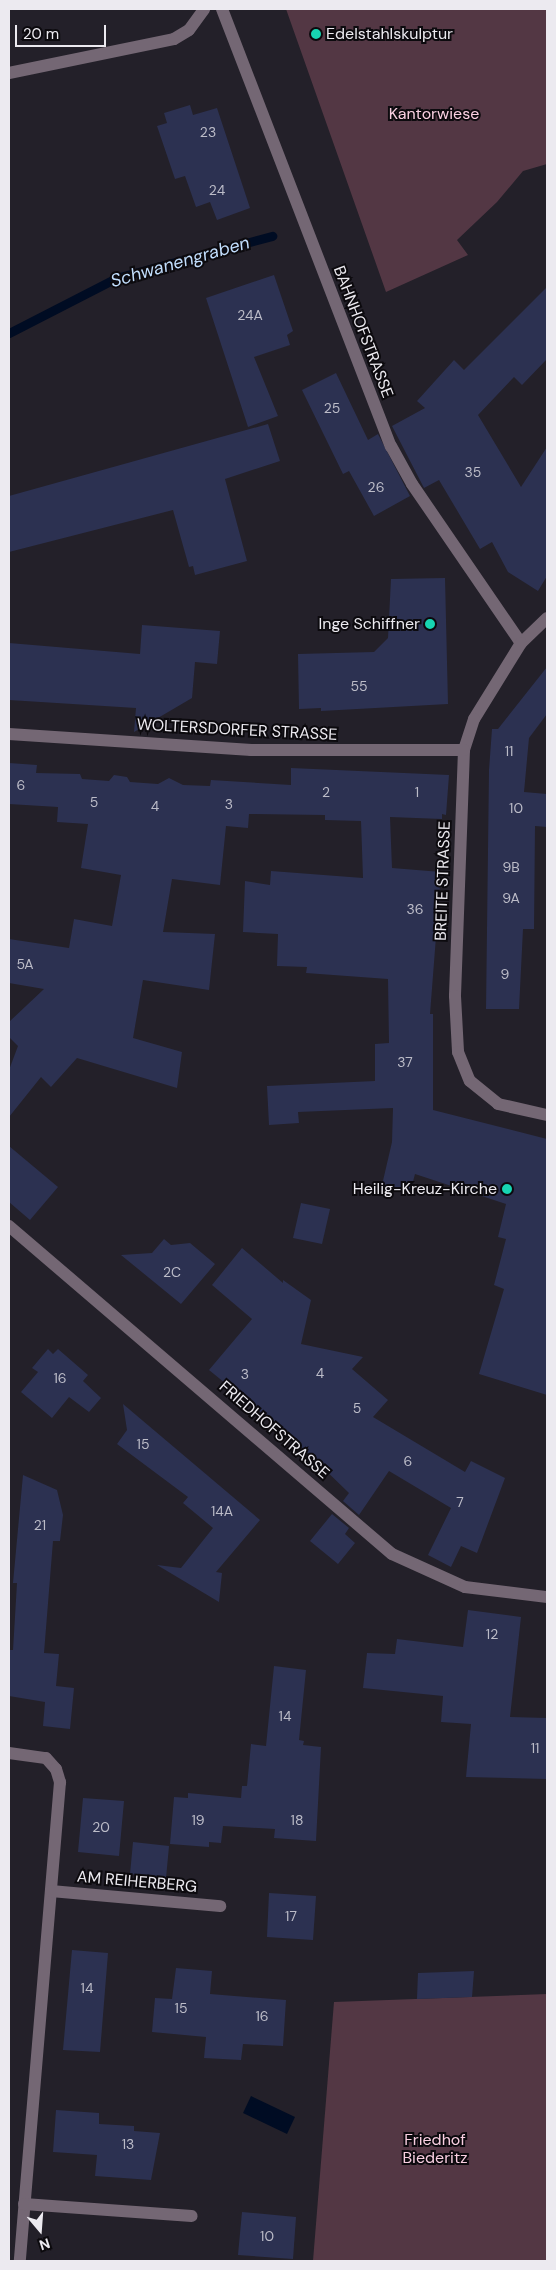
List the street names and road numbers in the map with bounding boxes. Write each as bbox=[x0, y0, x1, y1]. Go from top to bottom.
street label: BAHNHOFSTRASSE bbox=[329, 263, 397, 401]
street label: WOLTERSDORFER STRASSE bbox=[136, 715, 338, 745]
street label: BREITE STRASSE bbox=[431, 821, 455, 941]
street label: FRIEDHOFSTRASSE bbox=[215, 1377, 333, 1483]
street label: AM REIHERBERG bbox=[76, 1867, 198, 1897]

